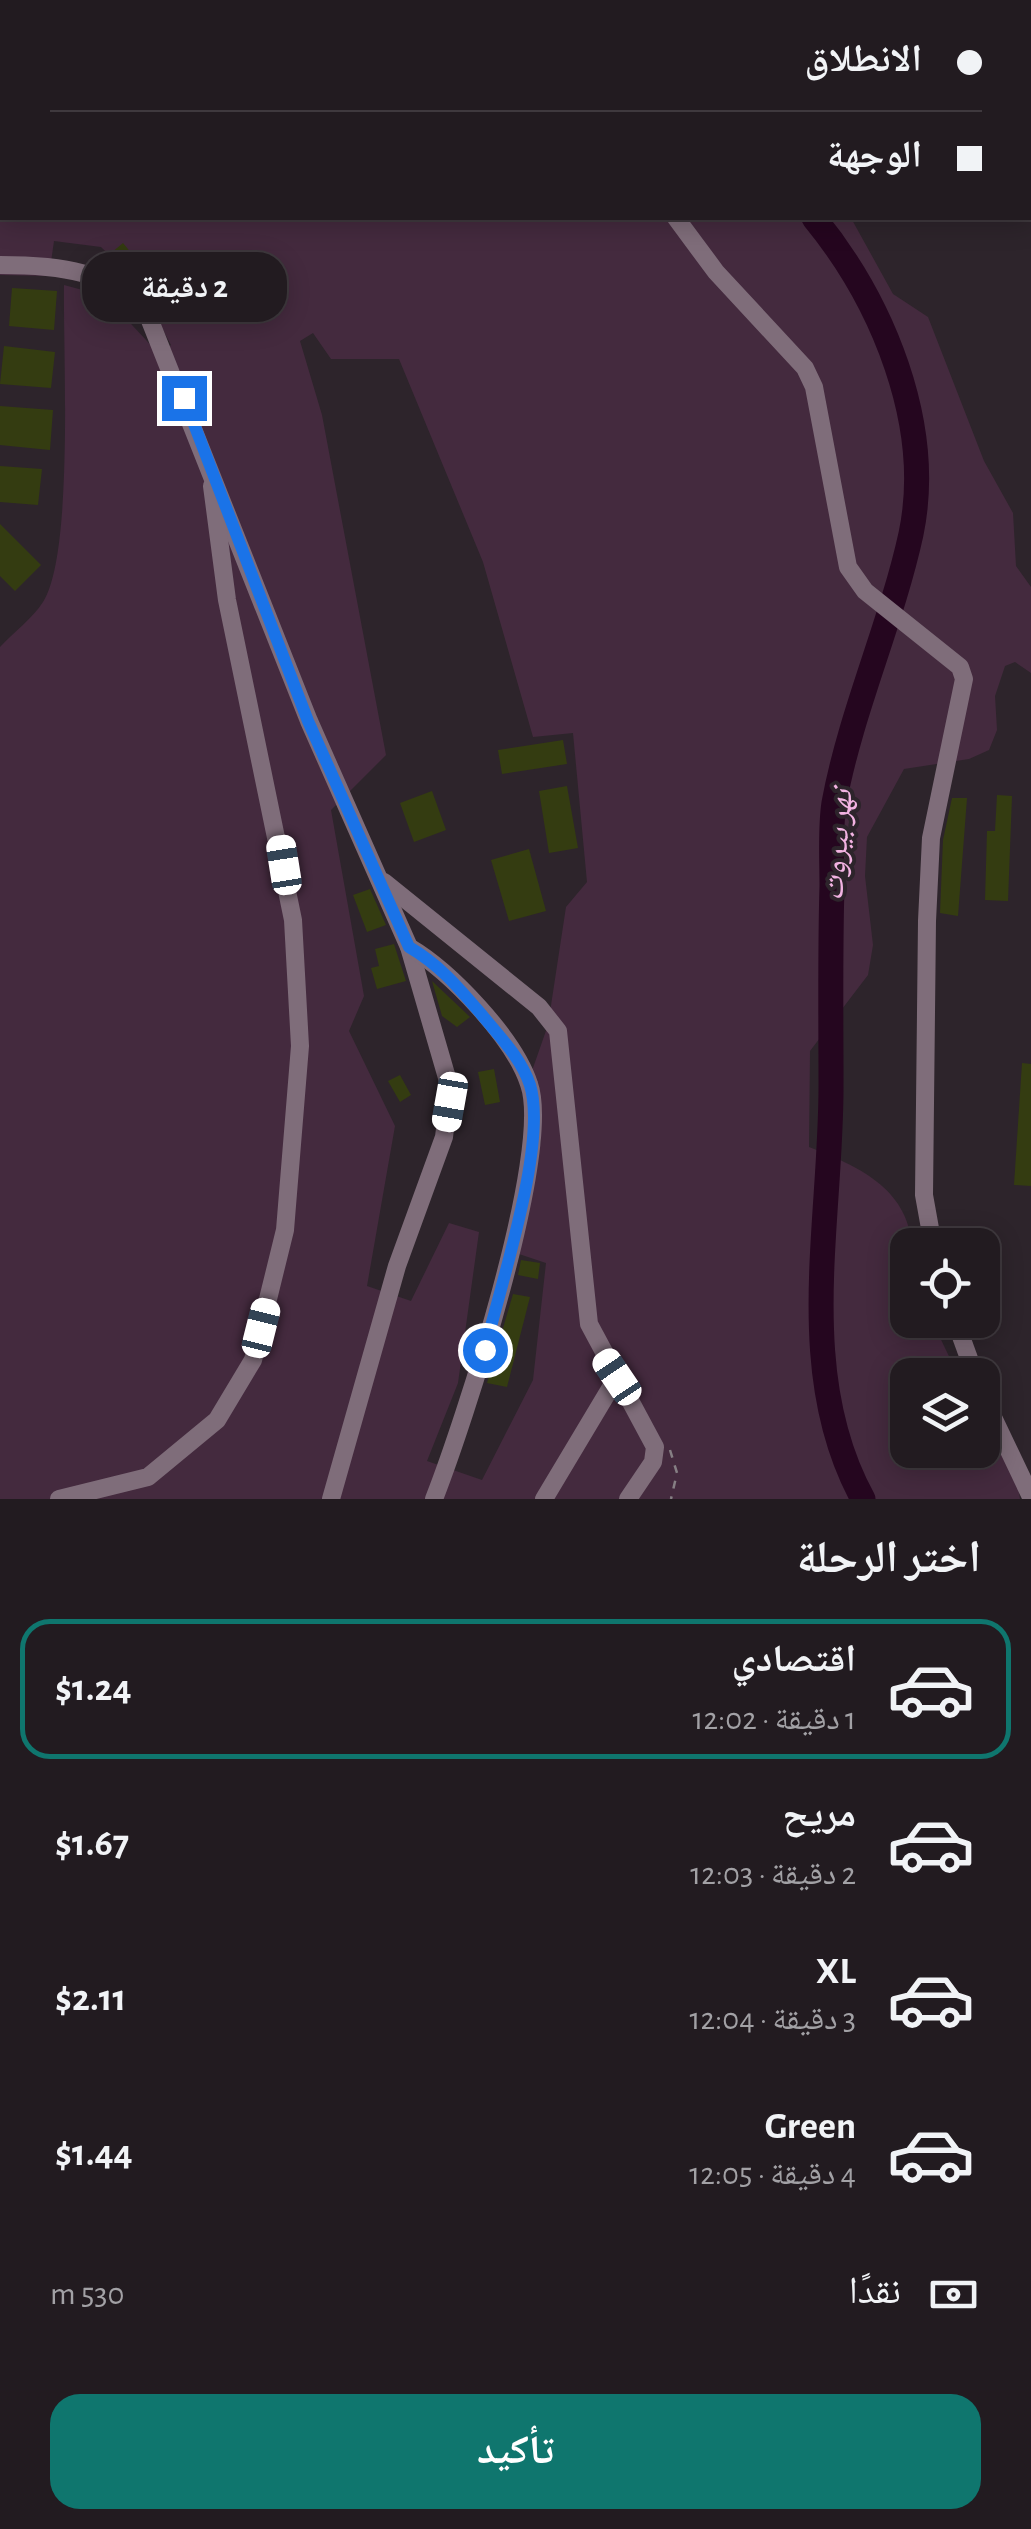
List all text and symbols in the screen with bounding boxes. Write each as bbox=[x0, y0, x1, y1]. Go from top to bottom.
text: الانطلاق bbox=[804, 41, 922, 79]
text: الوجهة bbox=[827, 137, 922, 175]
callout: 2 دقيقة bbox=[81, 253, 286, 323]
text: 2 دقيقة bbox=[141, 271, 228, 303]
route end bbox=[162, 376, 207, 421]
water label: نهر بيروت bbox=[816, 784, 859, 902]
car bbox=[264, 833, 304, 897]
car bbox=[430, 1070, 470, 1134]
map controls bbox=[890, 1228, 1000, 1468]
button: locate bbox=[890, 1228, 1000, 1338]
car bbox=[239, 1295, 283, 1361]
route start bbox=[463, 1328, 508, 1373]
car bbox=[588, 1344, 646, 1410]
button: layers bbox=[890, 1358, 1000, 1468]
text: اختر الرحلة bbox=[797, 1536, 981, 1581]
text: اقتصادي bbox=[732, 1641, 856, 1679]
icon: car bbox=[886, 1644, 976, 1734]
text: $1.24 bbox=[55, 1670, 132, 1708]
text: 1 دقيقة · 12:02 bbox=[692, 1703, 856, 1735]
text: مريح bbox=[782, 1796, 856, 1834]
icon: car bbox=[886, 1799, 976, 1889]
text: $1.67 bbox=[55, 1825, 129, 1863]
text: 2 دقيقة · 12:03 bbox=[690, 1858, 856, 1890]
text: XL bbox=[816, 1953, 856, 1991]
icon: car bbox=[886, 1954, 976, 2044]
text: $2.11 bbox=[55, 1980, 126, 2018]
text: 3 دقيقة · 12:04 bbox=[689, 2003, 856, 2035]
text: Green bbox=[765, 2108, 856, 2146]
icon: car bbox=[886, 2109, 976, 2199]
text: $1.44 bbox=[55, 2135, 133, 2173]
text: 4 دقيقة · 12:05 bbox=[689, 2158, 856, 2190]
icon: cash bbox=[926, 2267, 981, 2322]
text: نقدًا bbox=[849, 2273, 901, 2311]
text: 530 m bbox=[50, 2278, 124, 2310]
button: تأكيد bbox=[50, 2394, 981, 2509]

